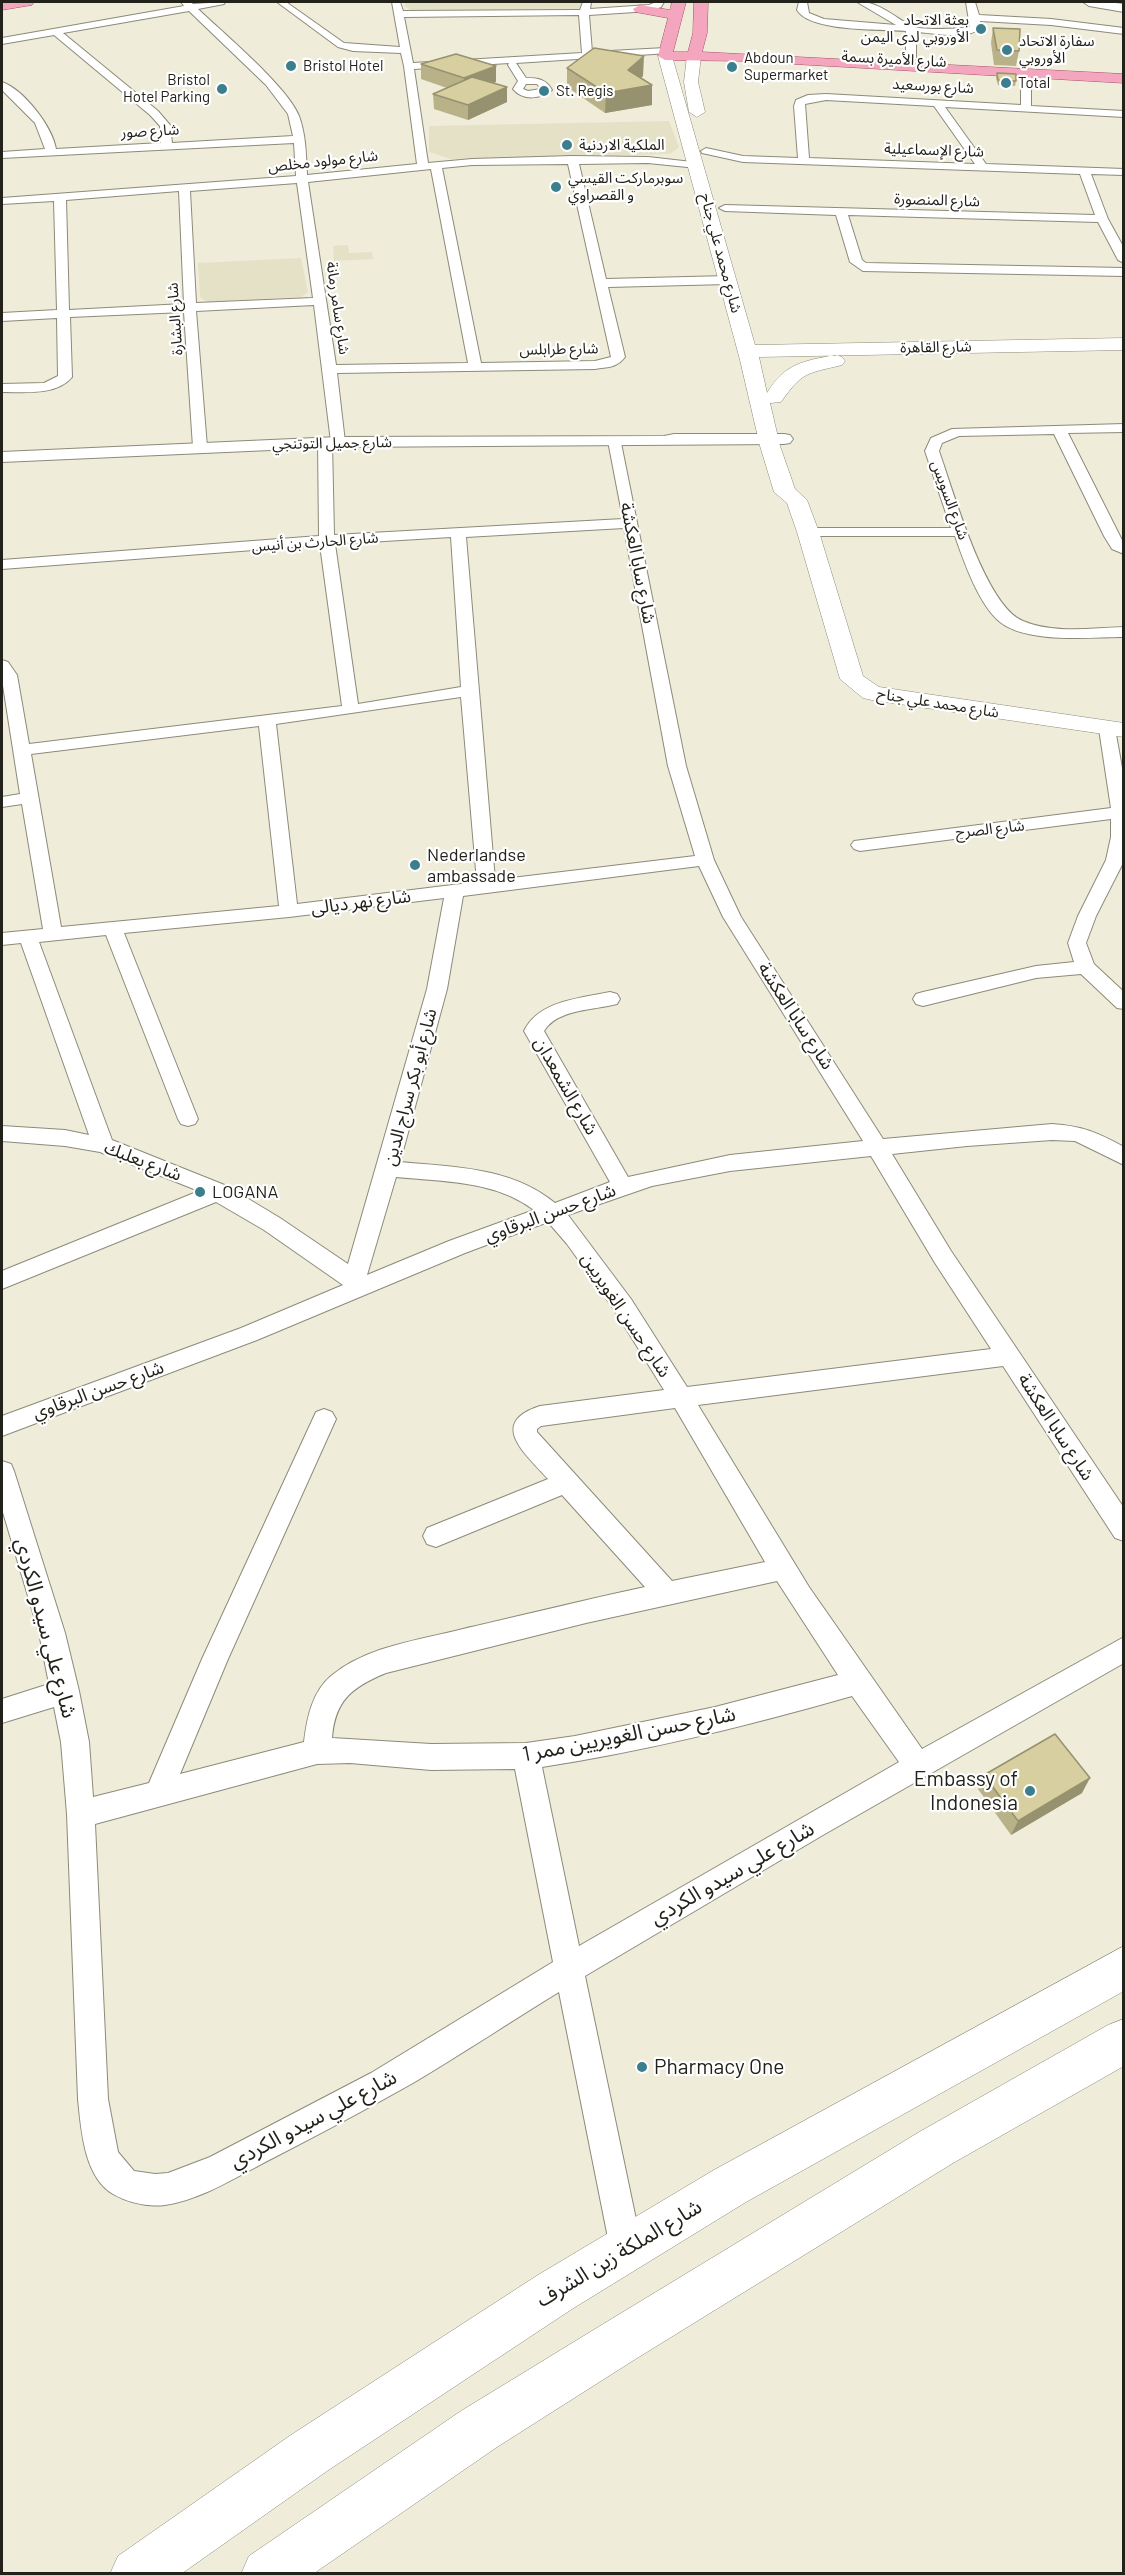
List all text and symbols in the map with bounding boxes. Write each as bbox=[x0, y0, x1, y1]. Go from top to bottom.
place label: بعثة الاتحاد الأوروبي لدى اليمن bbox=[861, 11, 969, 46]
marker: بعثة الاتحاد الأوروبي لدى اليمن bbox=[974, 22, 988, 36]
place label: سفارة الاتحاد الأوروبي bbox=[1019, 32, 1094, 67]
marker: سفارة الاتحاد الأوروبي bbox=[1000, 43, 1014, 57]
street label: شارع الأميرة بسمة bbox=[841, 47, 947, 71]
place label: Abdoun Supermarket bbox=[744, 49, 829, 84]
place label: Bristol Hotel bbox=[303, 57, 383, 75]
marker: Bristol Hotel bbox=[284, 59, 298, 73]
marker: Abdoun Supermarket bbox=[725, 60, 739, 74]
place label: Bristol Hotel Parking bbox=[123, 71, 210, 106]
place label: Total bbox=[1018, 74, 1050, 92]
street label: شارع بورسعيد bbox=[892, 75, 974, 97]
marker: Total bbox=[999, 76, 1013, 90]
marker: Bristol Hotel Parking bbox=[215, 82, 229, 96]
place label: St. Regis bbox=[556, 82, 614, 100]
marker: St. Regis bbox=[537, 84, 551, 98]
street label: شارع صور bbox=[120, 120, 180, 142]
place label: الملكية الاردنية bbox=[579, 136, 665, 154]
marker: الملكية الاردنية bbox=[560, 138, 574, 152]
street label: شارع الإسماعيلية bbox=[884, 139, 984, 161]
street label: شارع مولود مخلص bbox=[267, 146, 379, 176]
place label: سوبرماركت القيسي و القصراوي bbox=[568, 169, 683, 204]
marker: سوبرماركت القيسي و القصراوي bbox=[549, 180, 563, 194]
street label: شارع المنصورة bbox=[894, 190, 980, 210]
street label: شارع محمد علي جناح bbox=[696, 191, 746, 315]
street label: شارع سامر رمانة bbox=[323, 260, 353, 356]
street label: شارع البشارة bbox=[163, 282, 187, 356]
street label: شارع القاهرة bbox=[900, 337, 972, 357]
street label: شارع طرابلس bbox=[519, 339, 599, 359]
street label: شارع جميل التوتنجي bbox=[272, 433, 392, 453]
street label: شارع السويس bbox=[927, 458, 973, 542]
street label: شارع سابا العكشة bbox=[616, 500, 660, 626]
street label: شارع الحارث بن أنيس bbox=[251, 529, 379, 555]
street label: شارع محمد علي جناح bbox=[876, 684, 1000, 722]
street label: شارع الصرح bbox=[955, 816, 1025, 842]
place label: Nederlandse ambassade bbox=[427, 844, 526, 886]
marker: Nederlandse ambassade bbox=[408, 858, 422, 872]
street label: شارع نهر ديالى bbox=[310, 885, 412, 919]
street label: شارع سابا العكشة bbox=[753, 958, 839, 1074]
street label: شارع أبو بكر سراج الدين bbox=[379, 1006, 441, 1168]
street label: شارع الشمعدان bbox=[529, 1033, 603, 1139]
street label: شارع بعلبك bbox=[101, 1136, 185, 1186]
street label: شارع حسن البرقاوي bbox=[481, 1179, 619, 1247]
place label: LOGANA bbox=[212, 1181, 278, 1203]
marker: LOGANA bbox=[193, 1185, 207, 1199]
street label: شارع حسن الغويريين bbox=[576, 1249, 676, 1381]
street label: شارع حسن البرقاوي bbox=[29, 1356, 167, 1424]
street label: شارع سابا العكشة bbox=[1013, 1369, 1099, 1485]
street label: شارع علي سيدو الكردي bbox=[10, 1535, 82, 1721]
street label: شارع حسن الغويريين ممر 1 bbox=[520, 1701, 738, 1767]
place label: Embassy of Indonesia bbox=[914, 1766, 1018, 1816]
marker: Embassy of Indonesia bbox=[1023, 1784, 1037, 1798]
street label: شارع علي سيدو الكردي bbox=[645, 1816, 819, 1930]
place label: Pharmacy One bbox=[654, 2054, 784, 2080]
marker: Pharmacy One bbox=[635, 2060, 649, 2074]
street label: شارع علي سيدو الكردي bbox=[225, 2064, 401, 2174]
street label: شارع الملكة زين الشرف bbox=[532, 2194, 706, 2312]

